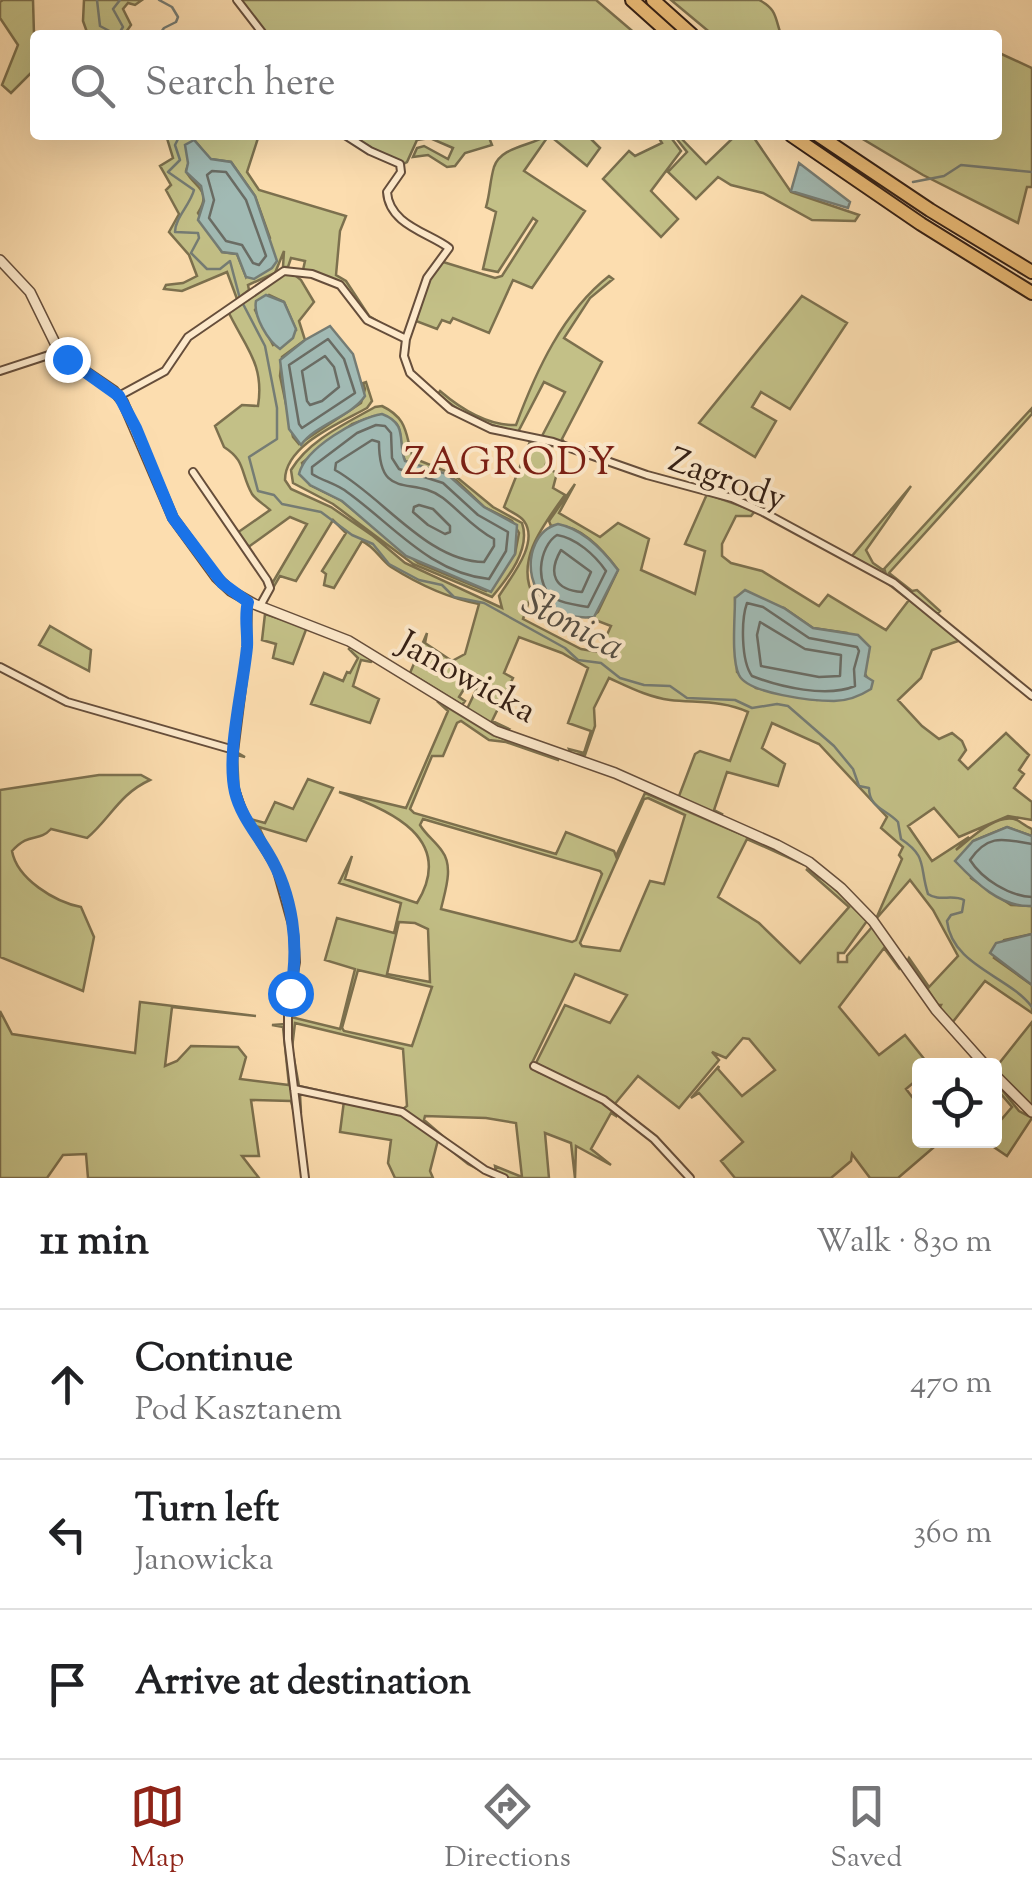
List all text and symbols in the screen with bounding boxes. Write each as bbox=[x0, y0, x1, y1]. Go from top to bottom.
search box bbox=[30, 30, 1002, 140]
icon: search bbox=[65, 58, 120, 113]
text: Search here bbox=[145, 58, 336, 112]
route end bbox=[45, 337, 91, 383]
street label: Zagrody bbox=[661, 437, 793, 526]
district label: ZAGRODY bbox=[404, 438, 618, 492]
water label: Słonica bbox=[511, 577, 633, 676]
street label: Janowicka bbox=[386, 619, 545, 738]
route start bbox=[268, 971, 314, 1017]
map controls bbox=[912, 1058, 1002, 1148]
button: locate bbox=[912, 1058, 1002, 1148]
text: 11 min bbox=[40, 1213, 149, 1273]
text: Walk · 830 m bbox=[816, 1220, 992, 1266]
text: Continue bbox=[135, 1334, 293, 1388]
icon: ahead bbox=[40, 1357, 95, 1412]
text: 470 m bbox=[910, 1361, 992, 1407]
text: Pod Kasztanem bbox=[135, 1388, 342, 1434]
text: Turn left bbox=[135, 1484, 279, 1538]
icon: left bbox=[40, 1507, 95, 1562]
text: 360 m bbox=[913, 1511, 992, 1557]
text: Janowicka bbox=[135, 1538, 274, 1584]
icon: arrive bbox=[40, 1657, 95, 1712]
text: Arrive at destination bbox=[135, 1657, 471, 1711]
tab: Map bbox=[130, 1779, 185, 1879]
tab: Directions bbox=[444, 1779, 571, 1879]
tab: Saved bbox=[830, 1779, 902, 1879]

